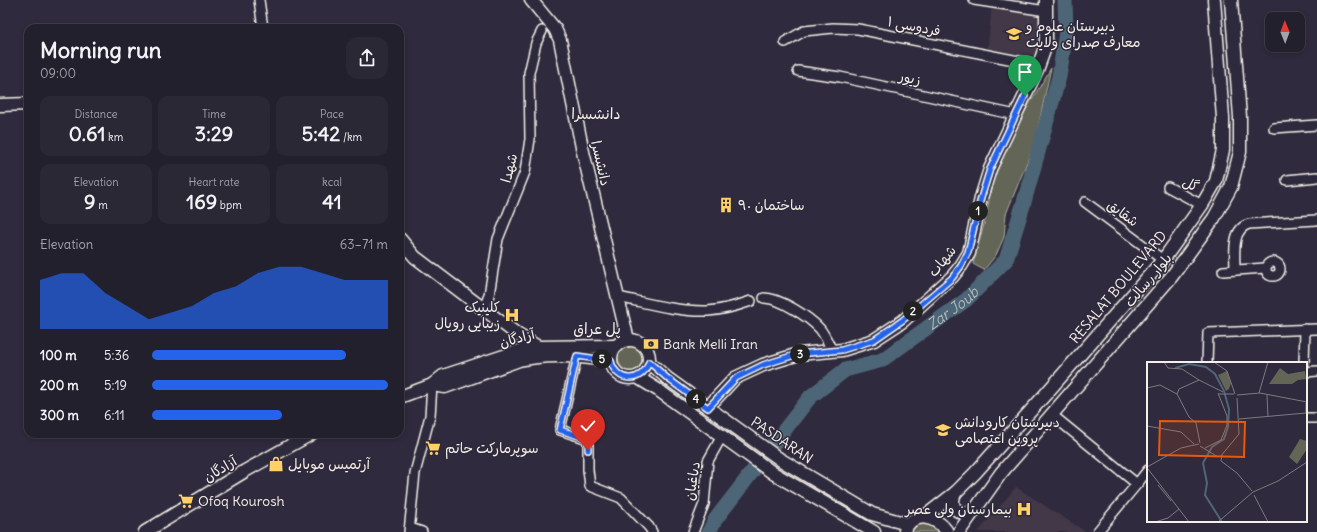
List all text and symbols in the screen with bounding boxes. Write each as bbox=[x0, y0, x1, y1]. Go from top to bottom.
street label: فردوسی ۱ bbox=[886, 12, 942, 40]
north arrow bbox=[1265, 12, 1305, 52]
map controls bbox=[1265, 12, 1305, 52]
place label: دبیرستان علوم و معارف صدرای ولایت bbox=[1025, 17, 1141, 51]
school or university icon: دبیرستان علوم و معارف صدرای ولایت bbox=[1005, 25, 1023, 43]
text: Morning run bbox=[40, 36, 162, 64]
button: share bbox=[346, 37, 388, 79]
pin bbox=[1008, 55, 1042, 96]
icon: arrive bbox=[1014, 61, 1036, 83]
text: 09:00 bbox=[40, 65, 76, 82]
street label: زیور bbox=[896, 67, 923, 89]
district label: دانشسرا bbox=[571, 104, 621, 123]
text: Distance bbox=[75, 107, 117, 121]
text: Time bbox=[202, 107, 226, 121]
text: Pace bbox=[320, 107, 344, 121]
text: 0.61 bbox=[69, 121, 105, 146]
text: 3:29 bbox=[195, 121, 233, 146]
text: 5:42 bbox=[302, 121, 340, 146]
text: km bbox=[105, 130, 123, 144]
text: /km bbox=[340, 130, 362, 144]
street label: دانشسرا bbox=[587, 139, 615, 187]
street label: شهدا bbox=[496, 151, 522, 185]
street label: گل bbox=[1180, 172, 1202, 196]
text: Elevation bbox=[73, 175, 119, 189]
text: Heart rate bbox=[188, 175, 240, 189]
text: kcal bbox=[322, 175, 342, 189]
text: 9 bbox=[84, 189, 96, 214]
text: 169 bbox=[186, 189, 217, 214]
text: 41 bbox=[322, 189, 342, 214]
building icon: ساختمان ۹۰ bbox=[717, 196, 735, 214]
place label: ساختمان ۹۰ bbox=[738, 196, 805, 214]
street label: شقایق bbox=[1104, 196, 1142, 230]
text: m bbox=[96, 198, 108, 212]
text: bpm bbox=[217, 198, 242, 212]
pin: 1 bbox=[968, 201, 988, 221]
text: 1 bbox=[976, 204, 980, 218]
street label: RESALAT BOULEVARD bbox=[1065, 227, 1171, 347]
text: Elevation bbox=[40, 236, 93, 253]
text: 63–71 m bbox=[340, 236, 388, 253]
street label: شهاب bbox=[924, 242, 960, 280]
street label: بلوار رسالت bbox=[1120, 249, 1176, 311]
water label: Zar Joub bbox=[923, 282, 984, 334]
place label: کلینیک زیبایی رویال bbox=[435, 298, 500, 332]
pin: 2 bbox=[903, 301, 923, 321]
text: 2 bbox=[910, 304, 916, 318]
hospital icon: کلینیک زیبایی رویال bbox=[503, 306, 521, 324]
district label: پل عراق bbox=[573, 319, 621, 339]
street label: آزادگان bbox=[497, 325, 537, 351]
bank icon: Bank Melli Iran bbox=[642, 335, 660, 353]
place label: Bank Melli Iran bbox=[663, 335, 758, 353]
pin: 3 bbox=[790, 344, 810, 364]
text: 100 m bbox=[40, 347, 77, 364]
text: 5:36 bbox=[104, 347, 129, 364]
text: 3 bbox=[797, 347, 803, 361]
pin: 5 bbox=[592, 349, 612, 369]
text: 5 bbox=[599, 352, 605, 366]
inset map bbox=[1147, 362, 1307, 522]
text: 200 m bbox=[40, 377, 79, 394]
text: 5:19 bbox=[104, 377, 127, 394]
pin: 4 bbox=[686, 389, 706, 409]
text: 4 bbox=[693, 392, 699, 406]
text: 300 m bbox=[40, 407, 79, 424]
text: 6:11 bbox=[104, 407, 125, 424]
pin bbox=[571, 409, 605, 450]
street label: PASDARAN bbox=[747, 413, 817, 467]
place label: دبیرستان کارودانش پروین اعتصامی bbox=[955, 413, 1060, 448]
icon: check bbox=[577, 415, 599, 437]
school or university icon: دبیرستان کارودانش پروین اعتصامی bbox=[934, 421, 952, 439]
supermarket icon: سوپرمارکت حاتم bbox=[424, 439, 442, 457]
place label: سوپرمارکت حاتم bbox=[445, 439, 538, 459]
street label: آزادگان bbox=[200, 452, 240, 486]
shop icon: آرتمیس موبایل bbox=[267, 455, 285, 473]
place label: آرتمیس موبایل bbox=[288, 455, 370, 473]
street label: دباغیان bbox=[680, 460, 704, 502]
supermarket icon: Ofoq Kourosh bbox=[177, 492, 195, 510]
place label: Ofoq Kourosh bbox=[198, 492, 285, 510]
place label: بیمارستان ولی عصر bbox=[904, 500, 1012, 518]
hospital icon: بیمارستان ولی عصر bbox=[1015, 500, 1033, 518]

